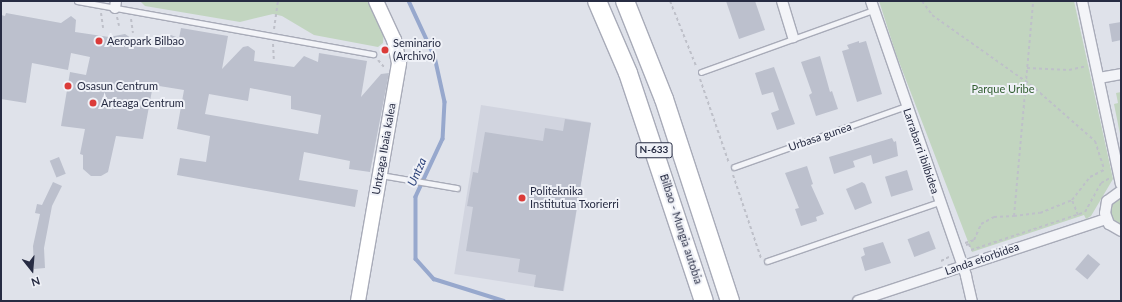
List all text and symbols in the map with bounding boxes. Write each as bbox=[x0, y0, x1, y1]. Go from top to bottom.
place label: Aeropark Bilbao bbox=[107, 34, 184, 48]
marker: Aeropark Bilbao bbox=[94, 36, 104, 46]
place label: Seminario (Archivo) bbox=[393, 37, 441, 63]
marker: Seminario (Archivo) bbox=[380, 45, 390, 55]
place label: Osasun Centrum bbox=[77, 79, 158, 93]
marker: Osasun Centrum bbox=[62, 80, 74, 92]
park label: Parque Uribe bbox=[971, 82, 1035, 96]
place label: Arteaga Centrum bbox=[101, 96, 184, 110]
marker: Arteaga Centrum bbox=[88, 98, 98, 108]
street label: Untzaga Ibaia kalea bbox=[369, 102, 399, 196]
street label: Larrabarri ibilbidea bbox=[900, 106, 942, 196]
street label: Urbasa gunea bbox=[787, 120, 853, 154]
road number: N-633 bbox=[635, 142, 673, 158]
water label: Untza bbox=[404, 156, 430, 188]
street label: Bilbao - Mungia autobia bbox=[657, 172, 705, 286]
place label: Politeknika Institutua Txorierri bbox=[530, 185, 619, 211]
marker: Politeknika Institutua Txorierri bbox=[517, 193, 527, 203]
street label: Landa etorbidea bbox=[943, 240, 1021, 278]
north arrow bbox=[12, 250, 52, 290]
text: N bbox=[30, 274, 42, 289]

